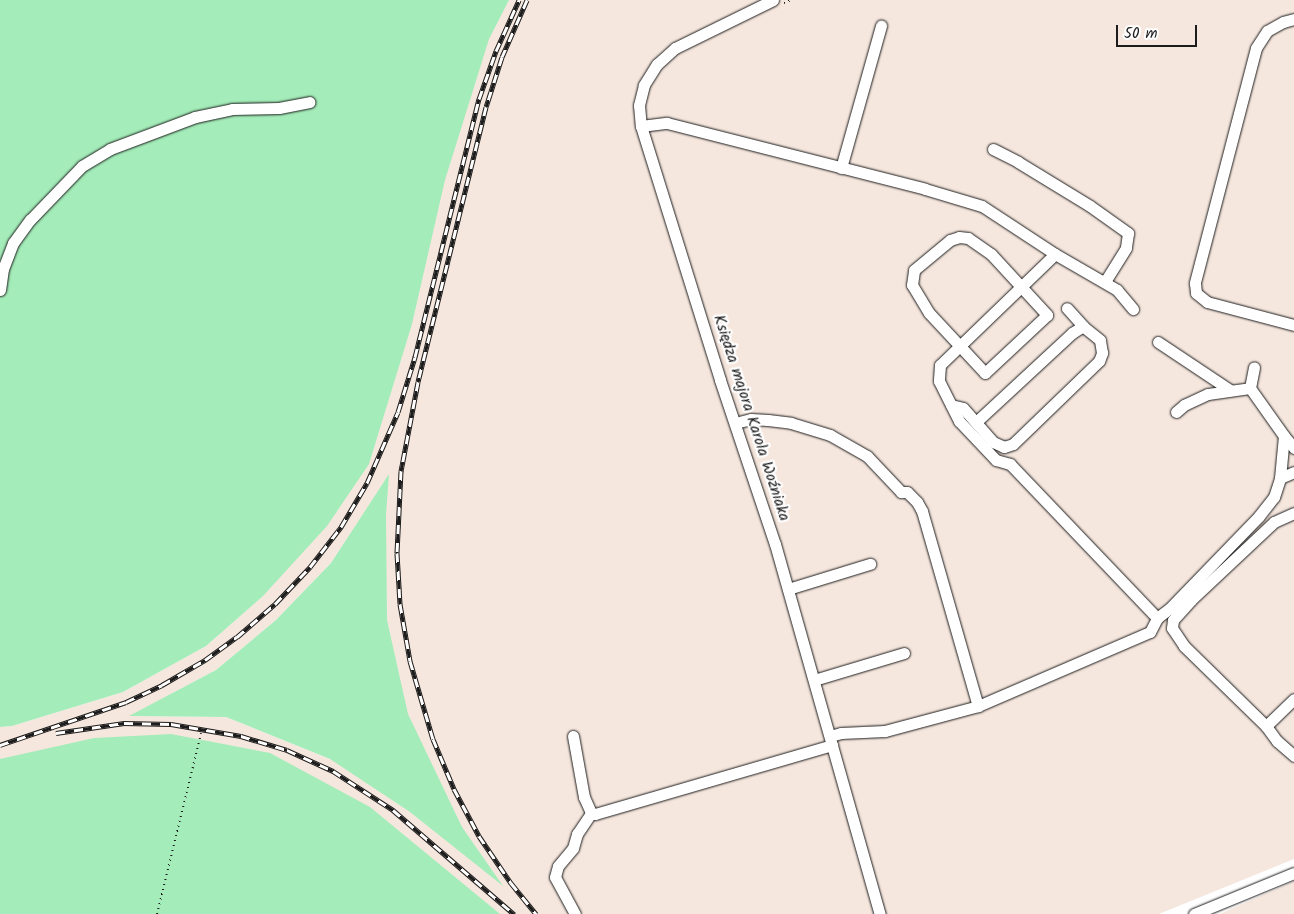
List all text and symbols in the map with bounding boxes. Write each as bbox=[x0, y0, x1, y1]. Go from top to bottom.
scale bar bbox=[1119, 15, 1200, 47]
text: 50 m bbox=[1124, 22, 1158, 46]
street label: Księdza majora Karola Woźniaka bbox=[709, 312, 793, 524]

